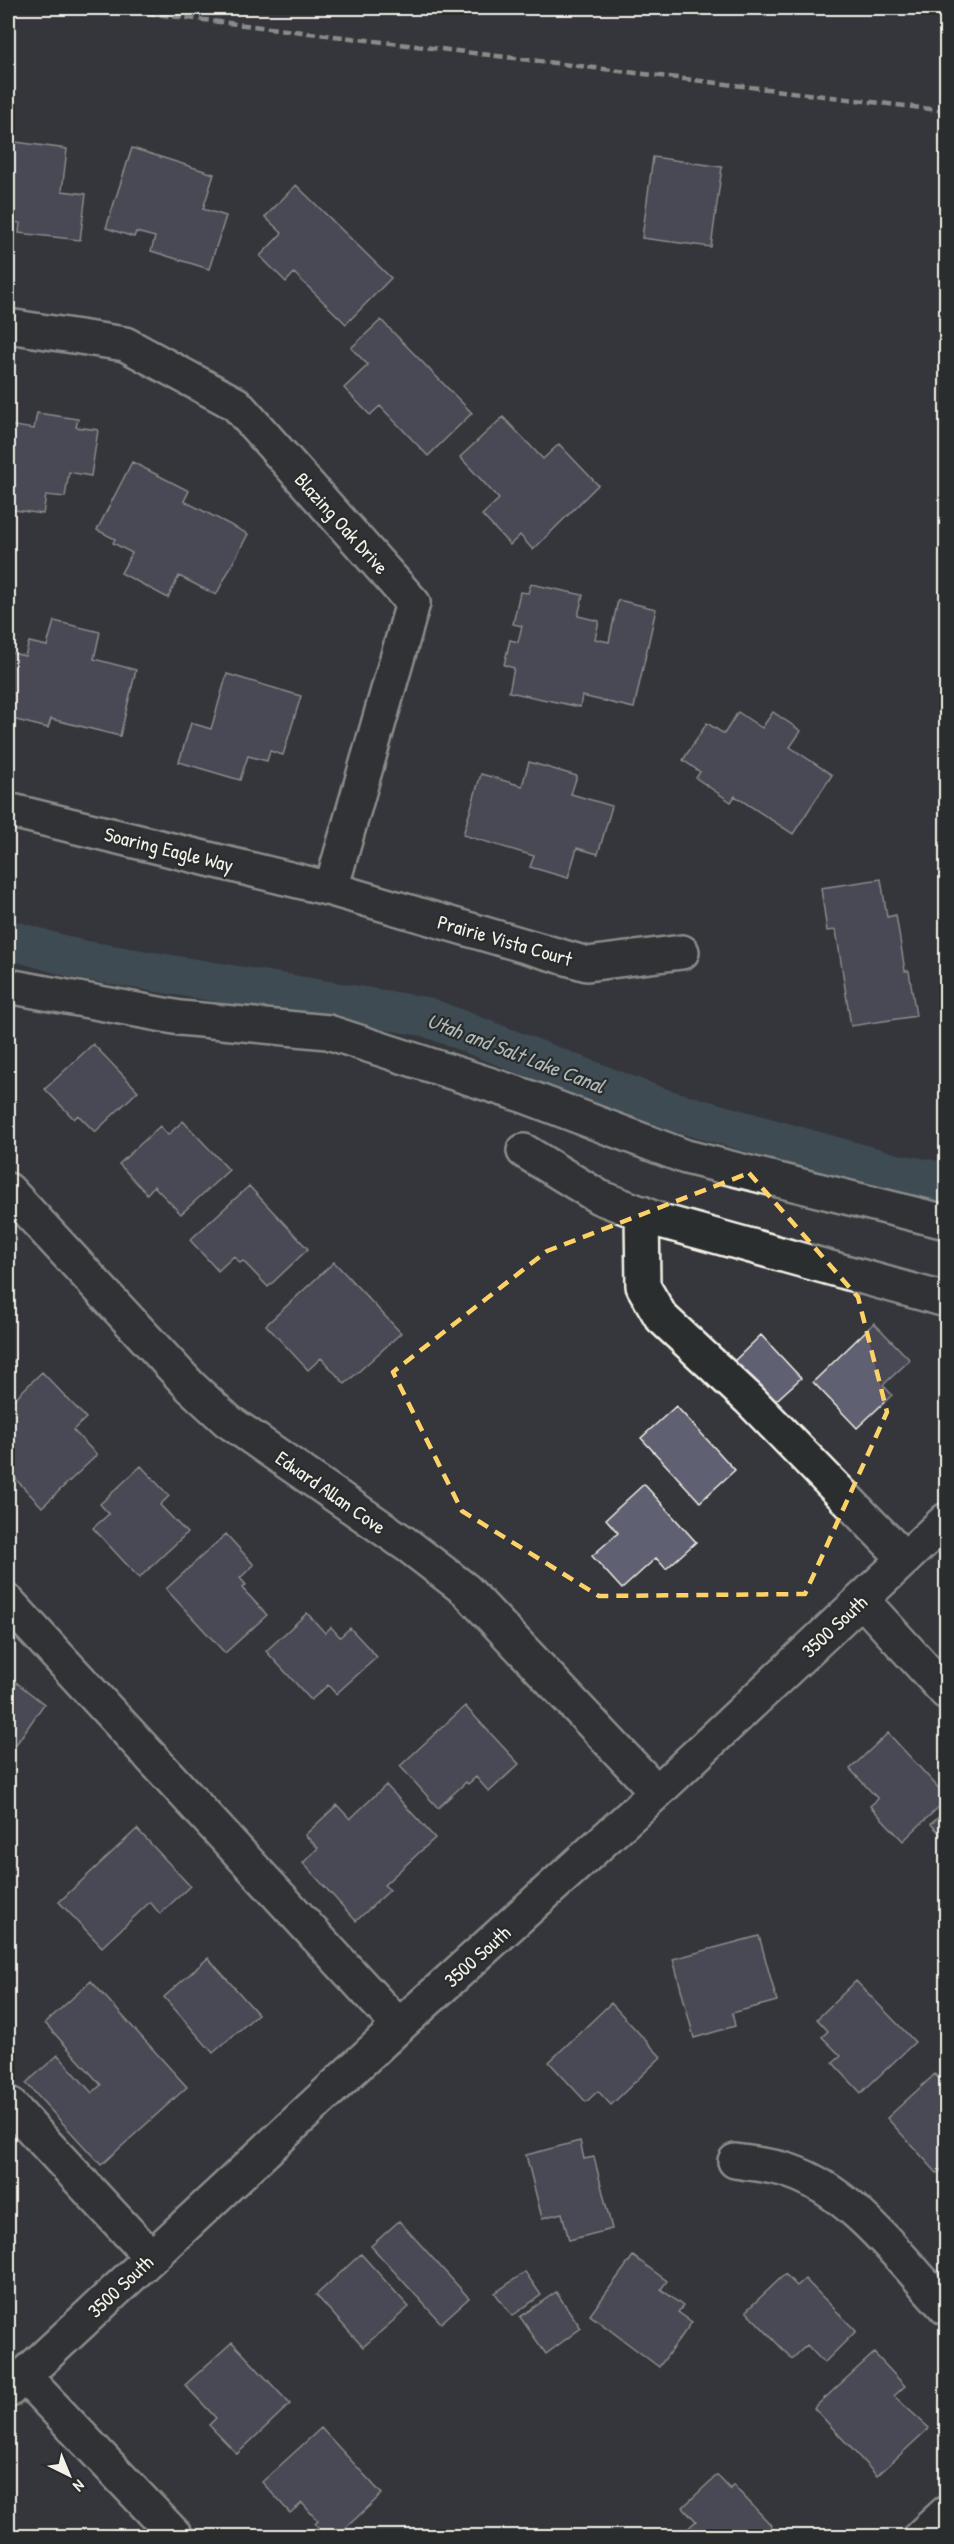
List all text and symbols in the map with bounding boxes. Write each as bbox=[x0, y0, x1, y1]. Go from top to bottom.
street label: Blazing Oak Drive bbox=[289, 466, 395, 580]
street label: Soaring Eagle Way bbox=[102, 820, 236, 878]
street label: Prairie Vista Court bbox=[435, 908, 576, 972]
water label: Utah and Salt Lake Canal bbox=[423, 1006, 610, 1101]
street label: Edward Allan Cove bbox=[271, 1444, 391, 1540]
street label: 3500 South bbox=[795, 1589, 873, 1663]
street label: 3500 South bbox=[438, 1919, 516, 1993]
street label: 3500 South bbox=[81, 2249, 159, 2323]
north arrow bbox=[39, 2445, 99, 2505]
text: N bbox=[68, 2475, 90, 2497]

